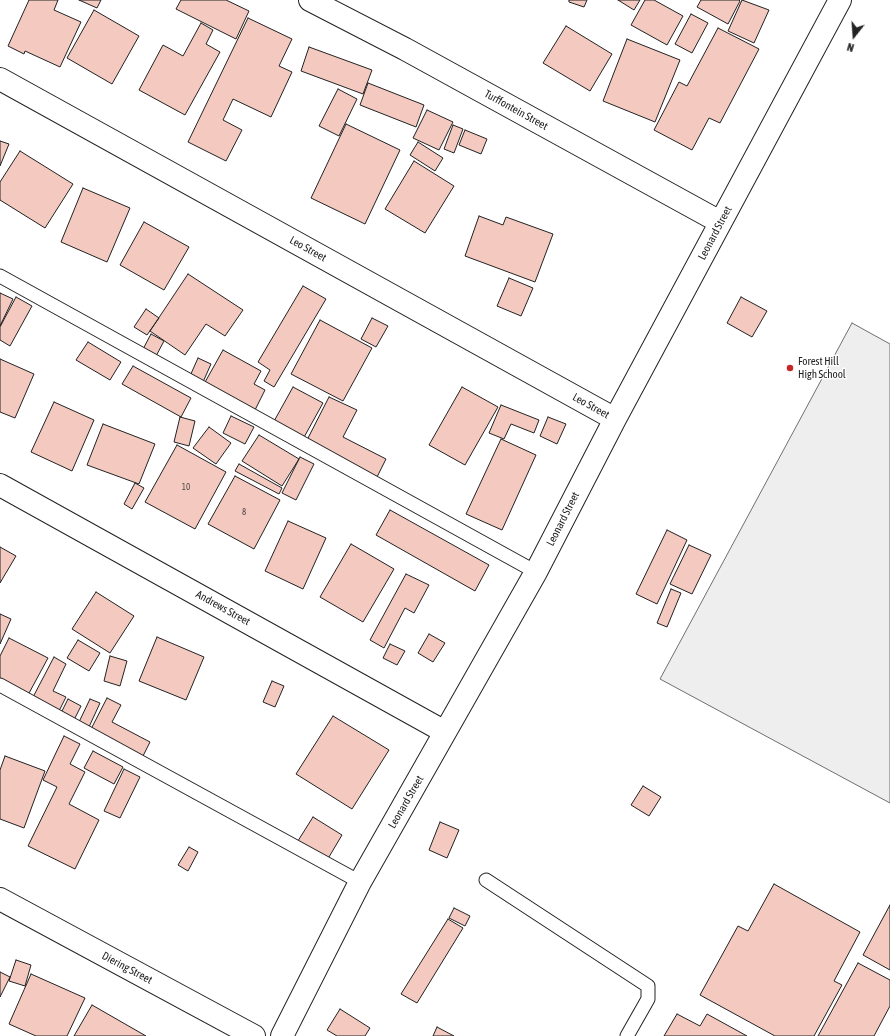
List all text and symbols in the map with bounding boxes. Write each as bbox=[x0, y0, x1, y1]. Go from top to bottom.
north arrow bbox=[834, 16, 874, 56]
text: N bbox=[846, 41, 855, 54]
street label: Turffontein Street bbox=[482, 87, 550, 133]
street label: Leonard Street bbox=[695, 204, 735, 262]
street label: Leo Street bbox=[287, 234, 329, 264]
place label: Forest Hill High School bbox=[798, 355, 846, 381]
marker: Forest Hill High School bbox=[785, 363, 795, 373]
street label: Leo Street bbox=[570, 391, 612, 421]
house number: 10 bbox=[182, 482, 190, 492]
street label: Leonard Street bbox=[544, 490, 582, 548]
house number: 8 bbox=[242, 507, 246, 517]
street label: Andrews Street bbox=[193, 588, 253, 628]
street label: Leonard Street bbox=[386, 773, 426, 831]
street label: Diering Street bbox=[100, 949, 154, 987]

